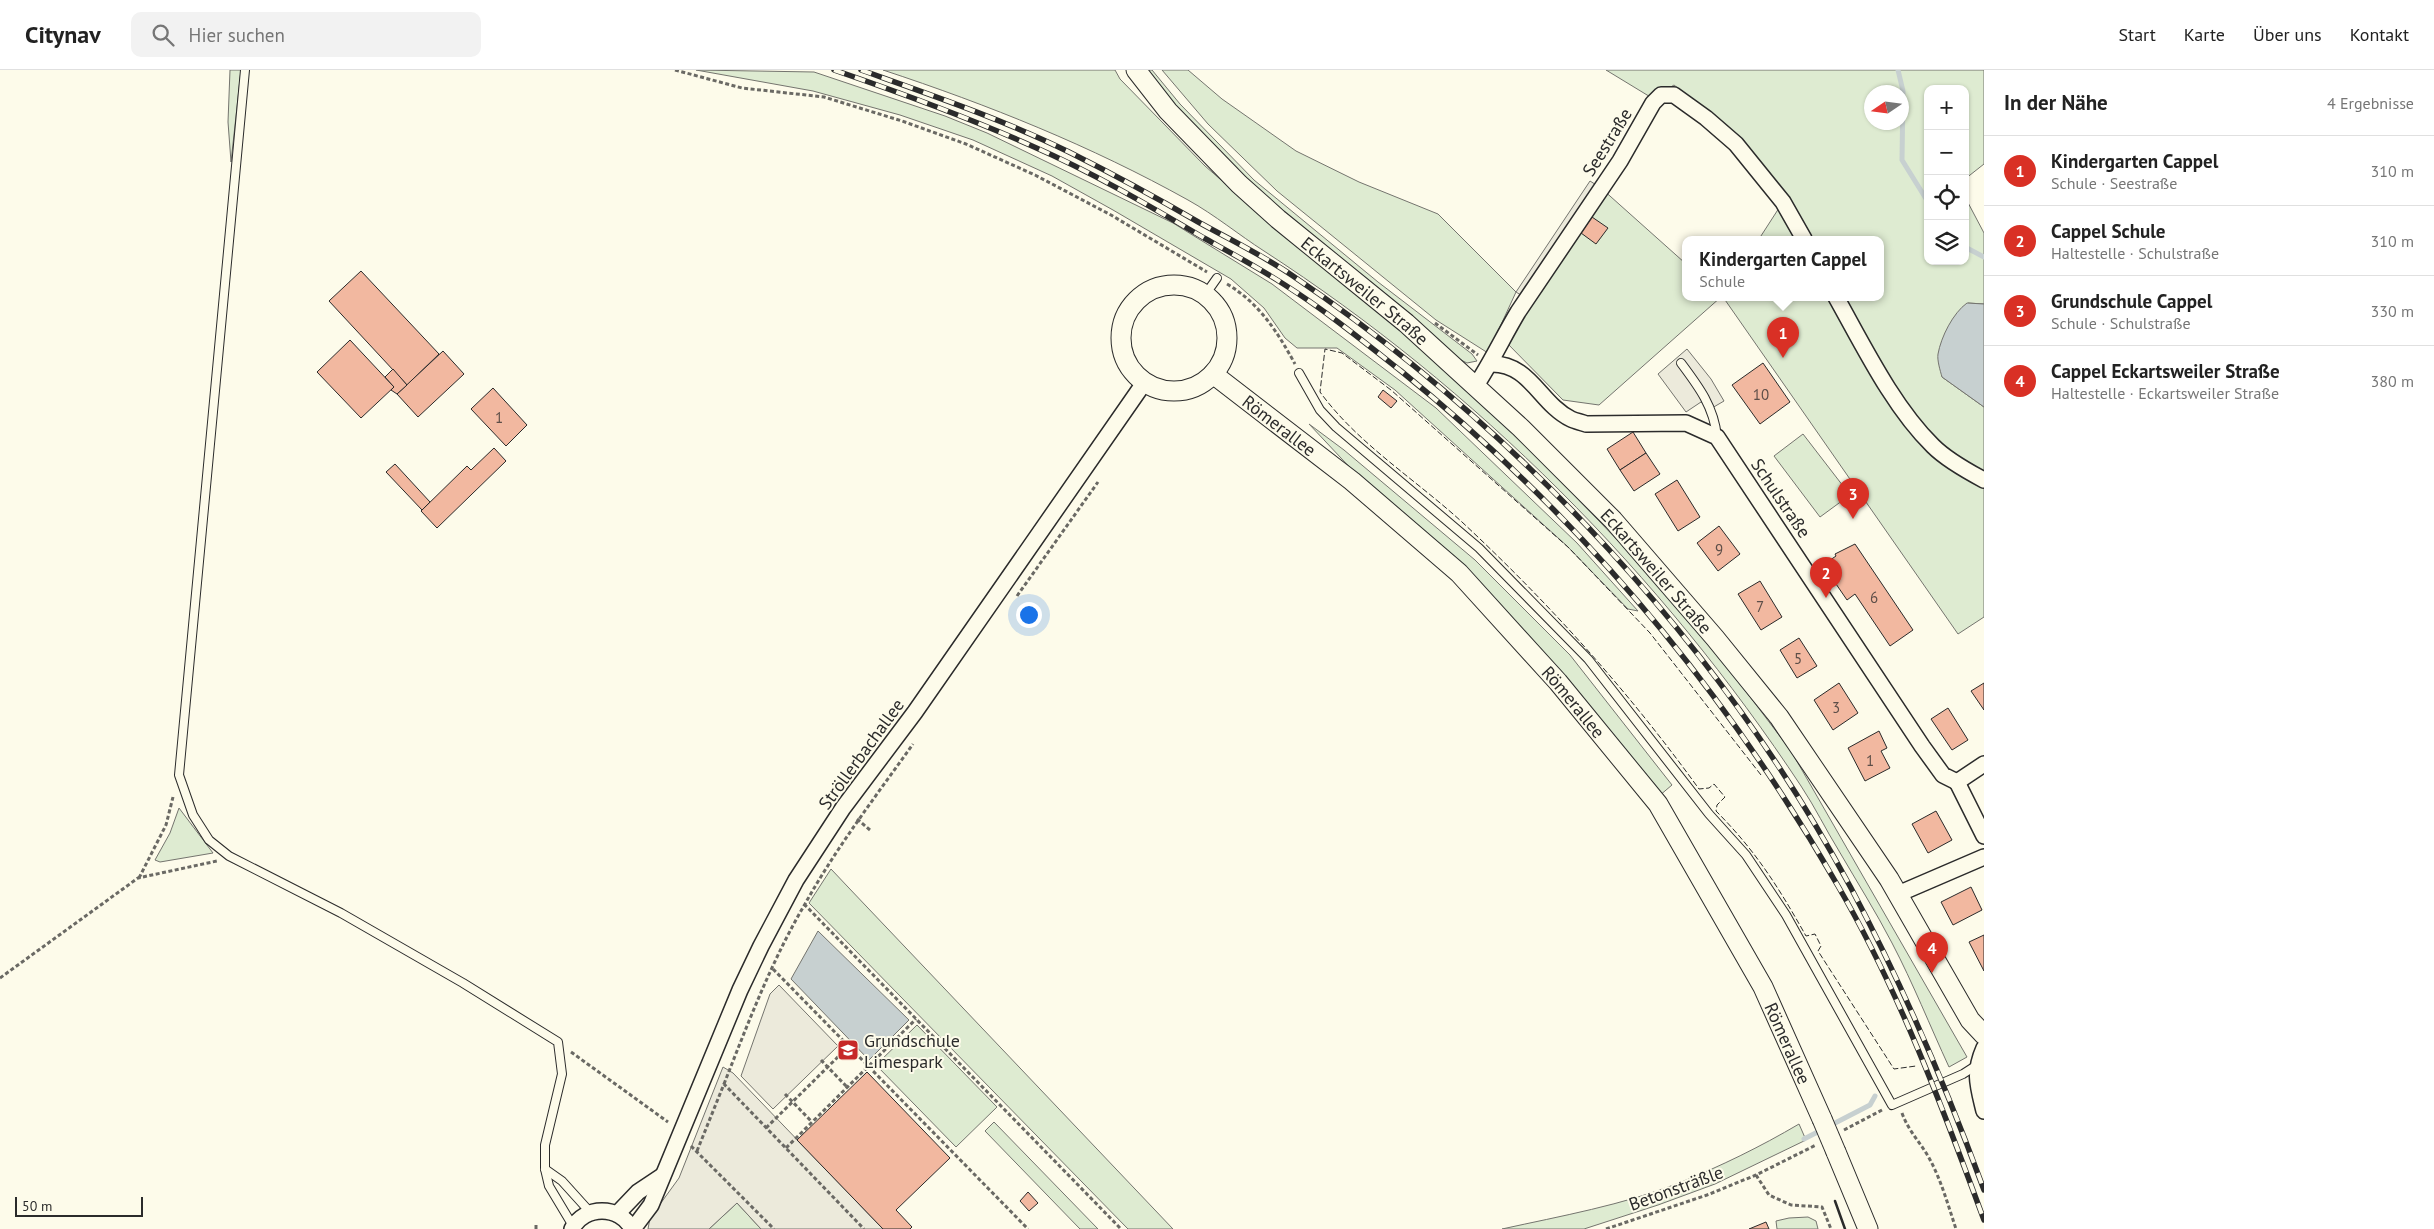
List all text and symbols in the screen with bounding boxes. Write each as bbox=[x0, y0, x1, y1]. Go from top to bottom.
search box bbox=[131, 12, 481, 57]
text: Citynav bbox=[25, 19, 101, 50]
icon: search bbox=[149, 21, 177, 49]
text: Hier suchen bbox=[189, 23, 285, 47]
text: Start bbox=[2118, 23, 2156, 46]
text: Karte bbox=[2184, 23, 2225, 46]
text: Über uns bbox=[2253, 23, 2322, 46]
text: Kontakt bbox=[2350, 23, 2409, 46]
north arrow bbox=[1864, 85, 1909, 130]
map controls bbox=[1924, 85, 1969, 265]
button: + bbox=[1924, 85, 1969, 130]
text: In der Nähe bbox=[2004, 89, 2108, 116]
text: 4 Ergebnisse bbox=[2327, 93, 2414, 113]
street label: Seestraße bbox=[1577, 104, 1637, 180]
button: − bbox=[1924, 130, 1969, 175]
text: Kindergarten Cappel bbox=[2051, 149, 2218, 173]
text: 1 bbox=[2015, 161, 2025, 181]
text: 310 m bbox=[2371, 161, 2414, 181]
text: Schule · Seestraße bbox=[2051, 173, 2177, 193]
button: locate bbox=[1924, 175, 1969, 220]
text: Cappel Schule bbox=[2051, 219, 2166, 243]
button: layers bbox=[1924, 220, 1969, 265]
street label: Eckartsweiler Straße bbox=[1297, 231, 1434, 350]
text: 2 bbox=[2015, 231, 2025, 251]
text: 310 m bbox=[2371, 231, 2414, 251]
popup bbox=[1682, 236, 1884, 301]
text: Haltestelle · Schulstraße bbox=[2051, 243, 2219, 263]
text: Kindergarten Cappel bbox=[1699, 247, 1867, 271]
text: Schule bbox=[1699, 271, 1745, 291]
text: Grundschule Cappel bbox=[2051, 289, 2212, 313]
text: 3 bbox=[2015, 301, 2025, 321]
text: 330 m bbox=[2371, 301, 2414, 321]
text: Schule · Schulstraße bbox=[2051, 313, 2191, 333]
pin: 1 bbox=[1767, 317, 1799, 358]
text: Cappel Eckartsweiler Straße bbox=[2051, 359, 2280, 383]
text: 4 bbox=[2015, 371, 2025, 391]
text: 380 m bbox=[2371, 371, 2414, 391]
text: Haltestelle · Eckartsweiler Straße bbox=[2051, 383, 2279, 403]
house number: 10 bbox=[1753, 385, 1769, 404]
street label: Römerallee bbox=[1238, 390, 1321, 461]
house number: 1 bbox=[495, 408, 503, 427]
street label: Schulstraße bbox=[1746, 454, 1816, 542]
pin: 3 bbox=[1837, 478, 1869, 519]
street label: Eckartsweiler Straße bbox=[1596, 503, 1717, 638]
house number: 9 bbox=[1715, 540, 1723, 559]
pin: 2 bbox=[1810, 557, 1842, 598]
house number: 6 bbox=[1870, 588, 1878, 607]
house number: 7 bbox=[1756, 597, 1764, 616]
your location bbox=[1016, 602, 1042, 628]
house number: 5 bbox=[1794, 649, 1802, 668]
street label: Römerallee bbox=[1537, 661, 1610, 742]
street label: Ströllerbachallee bbox=[813, 694, 909, 814]
house number: 3 bbox=[1832, 698, 1840, 717]
house number: 1 bbox=[1866, 751, 1874, 770]
pin: 4 bbox=[1916, 932, 1948, 973]
street label: Römerallee bbox=[1760, 999, 1816, 1088]
place label: Grundschule Limespark bbox=[864, 1029, 960, 1073]
school or university icon: Grundschule Limespark bbox=[836, 1038, 860, 1062]
street label: Betonsträßle bbox=[1626, 1160, 1726, 1216]
scale bar bbox=[15, 1194, 142, 1217]
text: 50 m bbox=[22, 1197, 52, 1215]

